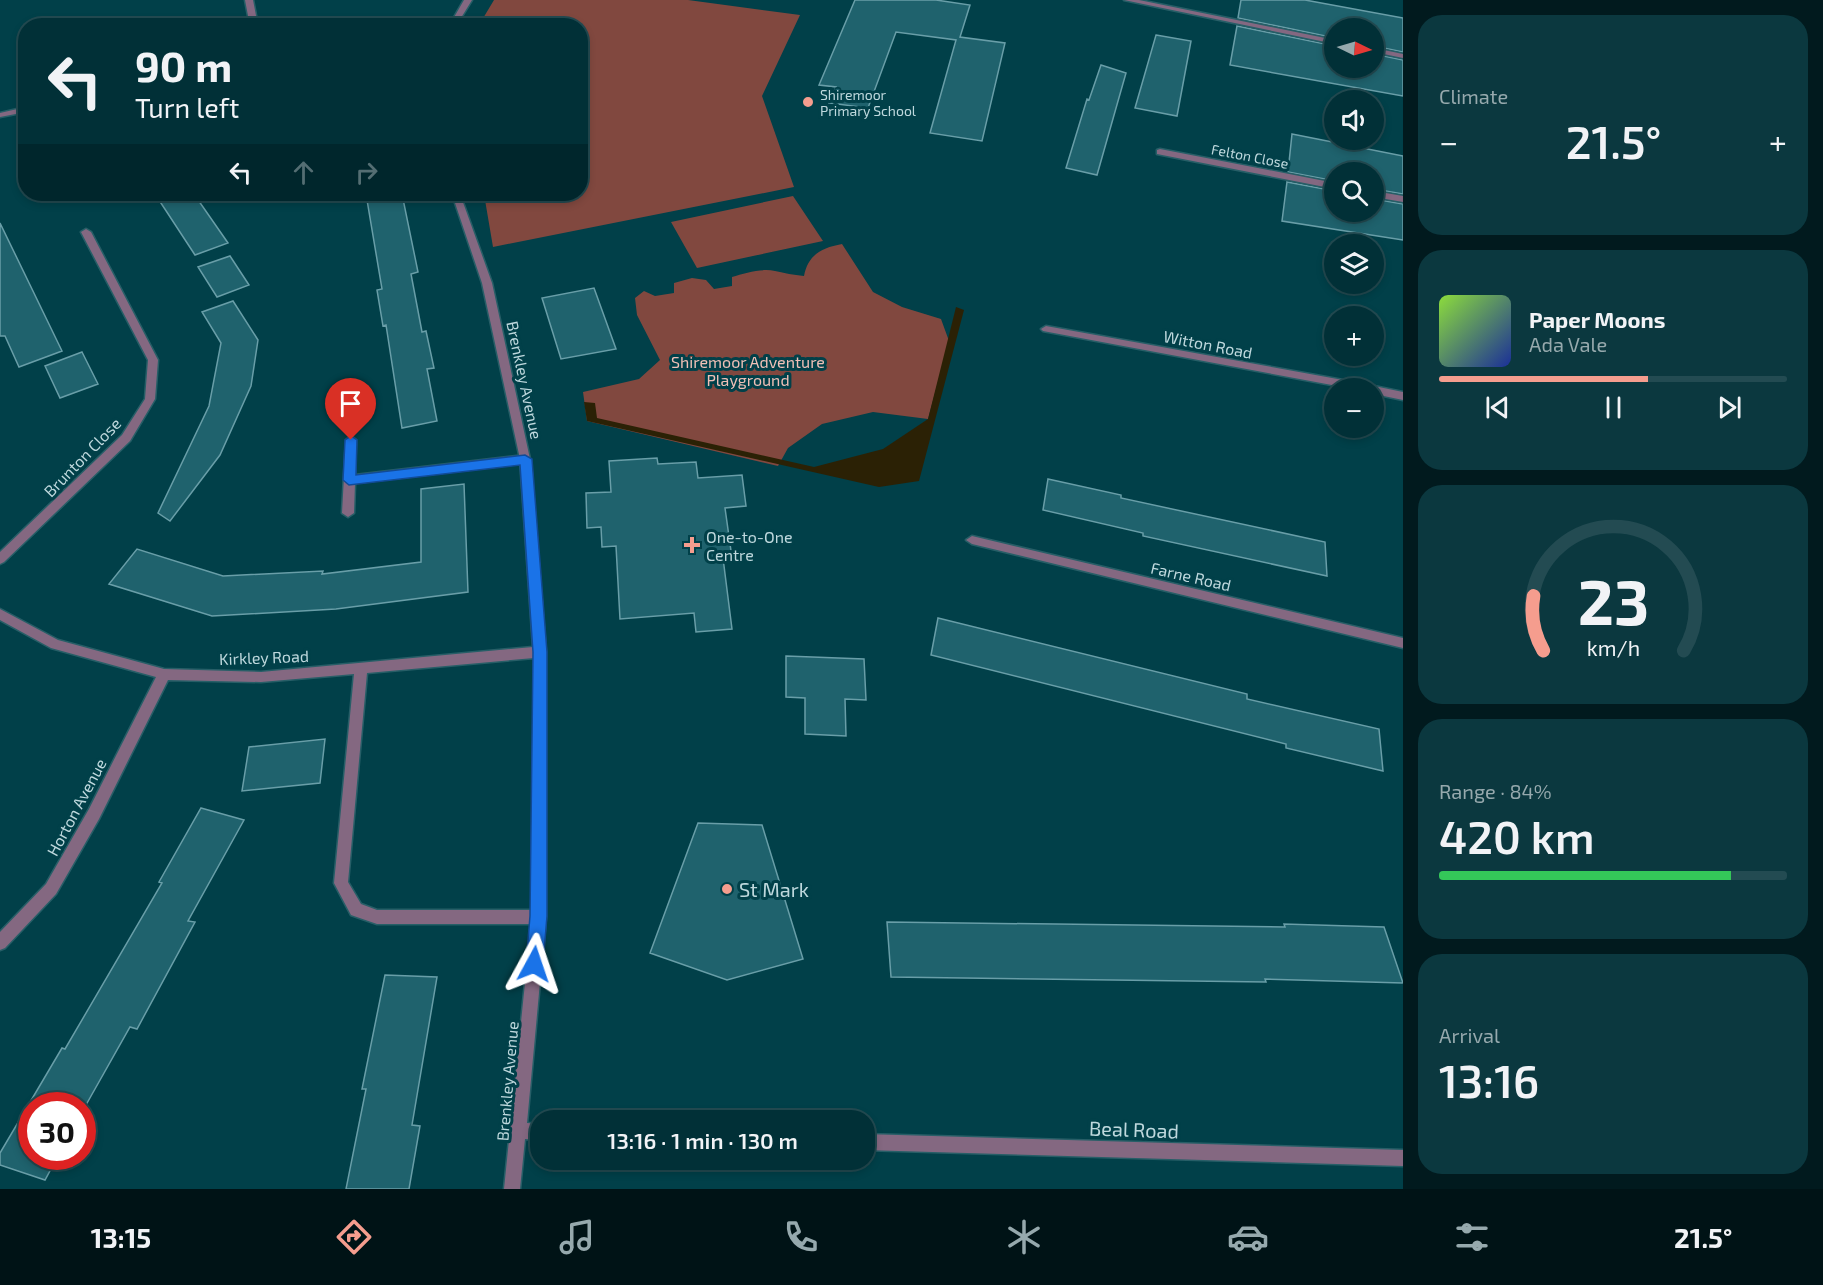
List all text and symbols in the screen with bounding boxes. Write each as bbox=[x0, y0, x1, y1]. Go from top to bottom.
north arrow bbox=[1324, 18, 1384, 78]
map controls bbox=[1324, 18, 1384, 438]
text: 90 m bbox=[135, 40, 232, 90]
icon: left bbox=[36, 42, 114, 120]
text: Climate bbox=[1439, 84, 1508, 108]
place label: Shiremoor Primary School bbox=[820, 86, 917, 119]
button: sound bbox=[1324, 90, 1384, 150]
text: Turn left bbox=[135, 91, 239, 123]
marker: Shiremoor Primary School bbox=[801, 95, 815, 109]
text: 21.5° bbox=[1566, 114, 1661, 168]
text: − bbox=[1439, 121, 1458, 161]
text: + bbox=[1769, 121, 1787, 161]
street label: Felton Close bbox=[1210, 140, 1290, 172]
icon: left bbox=[224, 156, 257, 189]
icon: ahead bbox=[287, 156, 320, 189]
icon: right bbox=[350, 156, 383, 189]
button: search bbox=[1324, 162, 1384, 222]
button: layers bbox=[1324, 234, 1384, 294]
button: + bbox=[1324, 306, 1384, 366]
text: Paper Moons bbox=[1529, 306, 1665, 332]
street label: Brenkley Avenue bbox=[503, 319, 547, 441]
street label: Witton Road bbox=[1162, 326, 1254, 362]
text: Ada Vale bbox=[1529, 332, 1607, 356]
park label: Shiremoor Adventure Playground bbox=[671, 352, 825, 389]
pin bbox=[325, 378, 376, 440]
button: − bbox=[1324, 378, 1384, 438]
icon: arrive bbox=[334, 387, 367, 420]
icon: previous bbox=[1481, 391, 1514, 424]
icon: pause bbox=[1597, 391, 1630, 424]
icon: next bbox=[1713, 391, 1746, 424]
street label: Brunton Close bbox=[40, 414, 124, 500]
place label: One-to-One Centre bbox=[706, 527, 793, 564]
marker: One-to-One Centre bbox=[683, 536, 701, 554]
street label: Farne Road bbox=[1149, 558, 1233, 594]
text: 23 bbox=[1577, 564, 1649, 639]
text: km/h bbox=[1586, 636, 1640, 661]
street label: Kirkley Road bbox=[219, 646, 309, 668]
street label: Horton Avenue bbox=[42, 755, 110, 859]
text: Range · 84% bbox=[1439, 779, 1552, 803]
text: 420 km bbox=[1439, 809, 1595, 863]
place label: St Mark bbox=[739, 877, 809, 901]
marker: St Mark bbox=[720, 882, 734, 896]
position arrow bbox=[502, 932, 566, 996]
street label: Brenkley Avenue bbox=[492, 1020, 522, 1142]
text: Arrival bbox=[1439, 1023, 1500, 1047]
text: 13:16 bbox=[1439, 1053, 1539, 1107]
speed limit sign: 30 bbox=[18, 1092, 96, 1170]
street label: Beal Road bbox=[1089, 1115, 1179, 1143]
text: 13:16 · 1 min · 130 m bbox=[607, 1127, 798, 1153]
icon: directions bbox=[333, 1216, 375, 1258]
icon: music bbox=[556, 1216, 598, 1258]
icon: phone bbox=[780, 1216, 822, 1258]
icon: climate bbox=[1003, 1216, 1045, 1258]
icon: car bbox=[1227, 1216, 1269, 1258]
icon: filters bbox=[1451, 1216, 1493, 1258]
text: 13:15 bbox=[91, 1221, 151, 1253]
text: 21.5° bbox=[1674, 1221, 1732, 1253]

